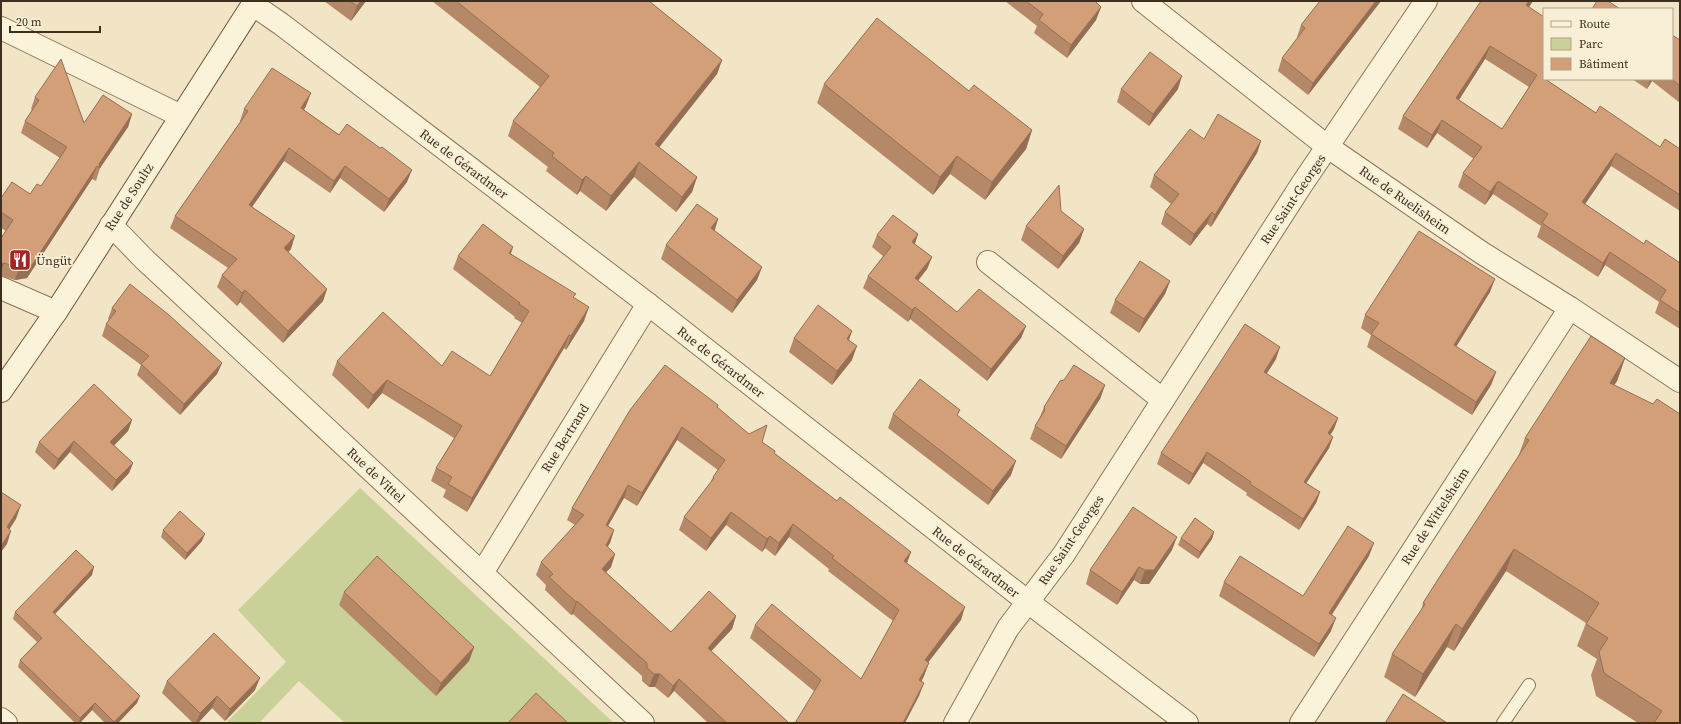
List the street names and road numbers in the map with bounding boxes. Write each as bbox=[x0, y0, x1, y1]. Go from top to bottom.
street label: Rue de Gérardmer bbox=[416, 125, 512, 203]
street label: Rue Saint-Georges bbox=[1256, 150, 1330, 248]
street label: Rue de Soultz bbox=[101, 160, 157, 234]
street label: Rue de Ruelisheim bbox=[1356, 162, 1454, 238]
street label: Rue de Gérardmer bbox=[674, 323, 769, 402]
street label: Rue Bertrand bbox=[537, 400, 593, 475]
street label: Rue de Vittel bbox=[343, 444, 409, 506]
street label: Rue de Wittelsheim bbox=[1397, 464, 1473, 568]
street label: Rue Saint-Georges bbox=[1034, 491, 1108, 589]
street label: Rue de Gérardmer bbox=[929, 523, 1024, 602]

